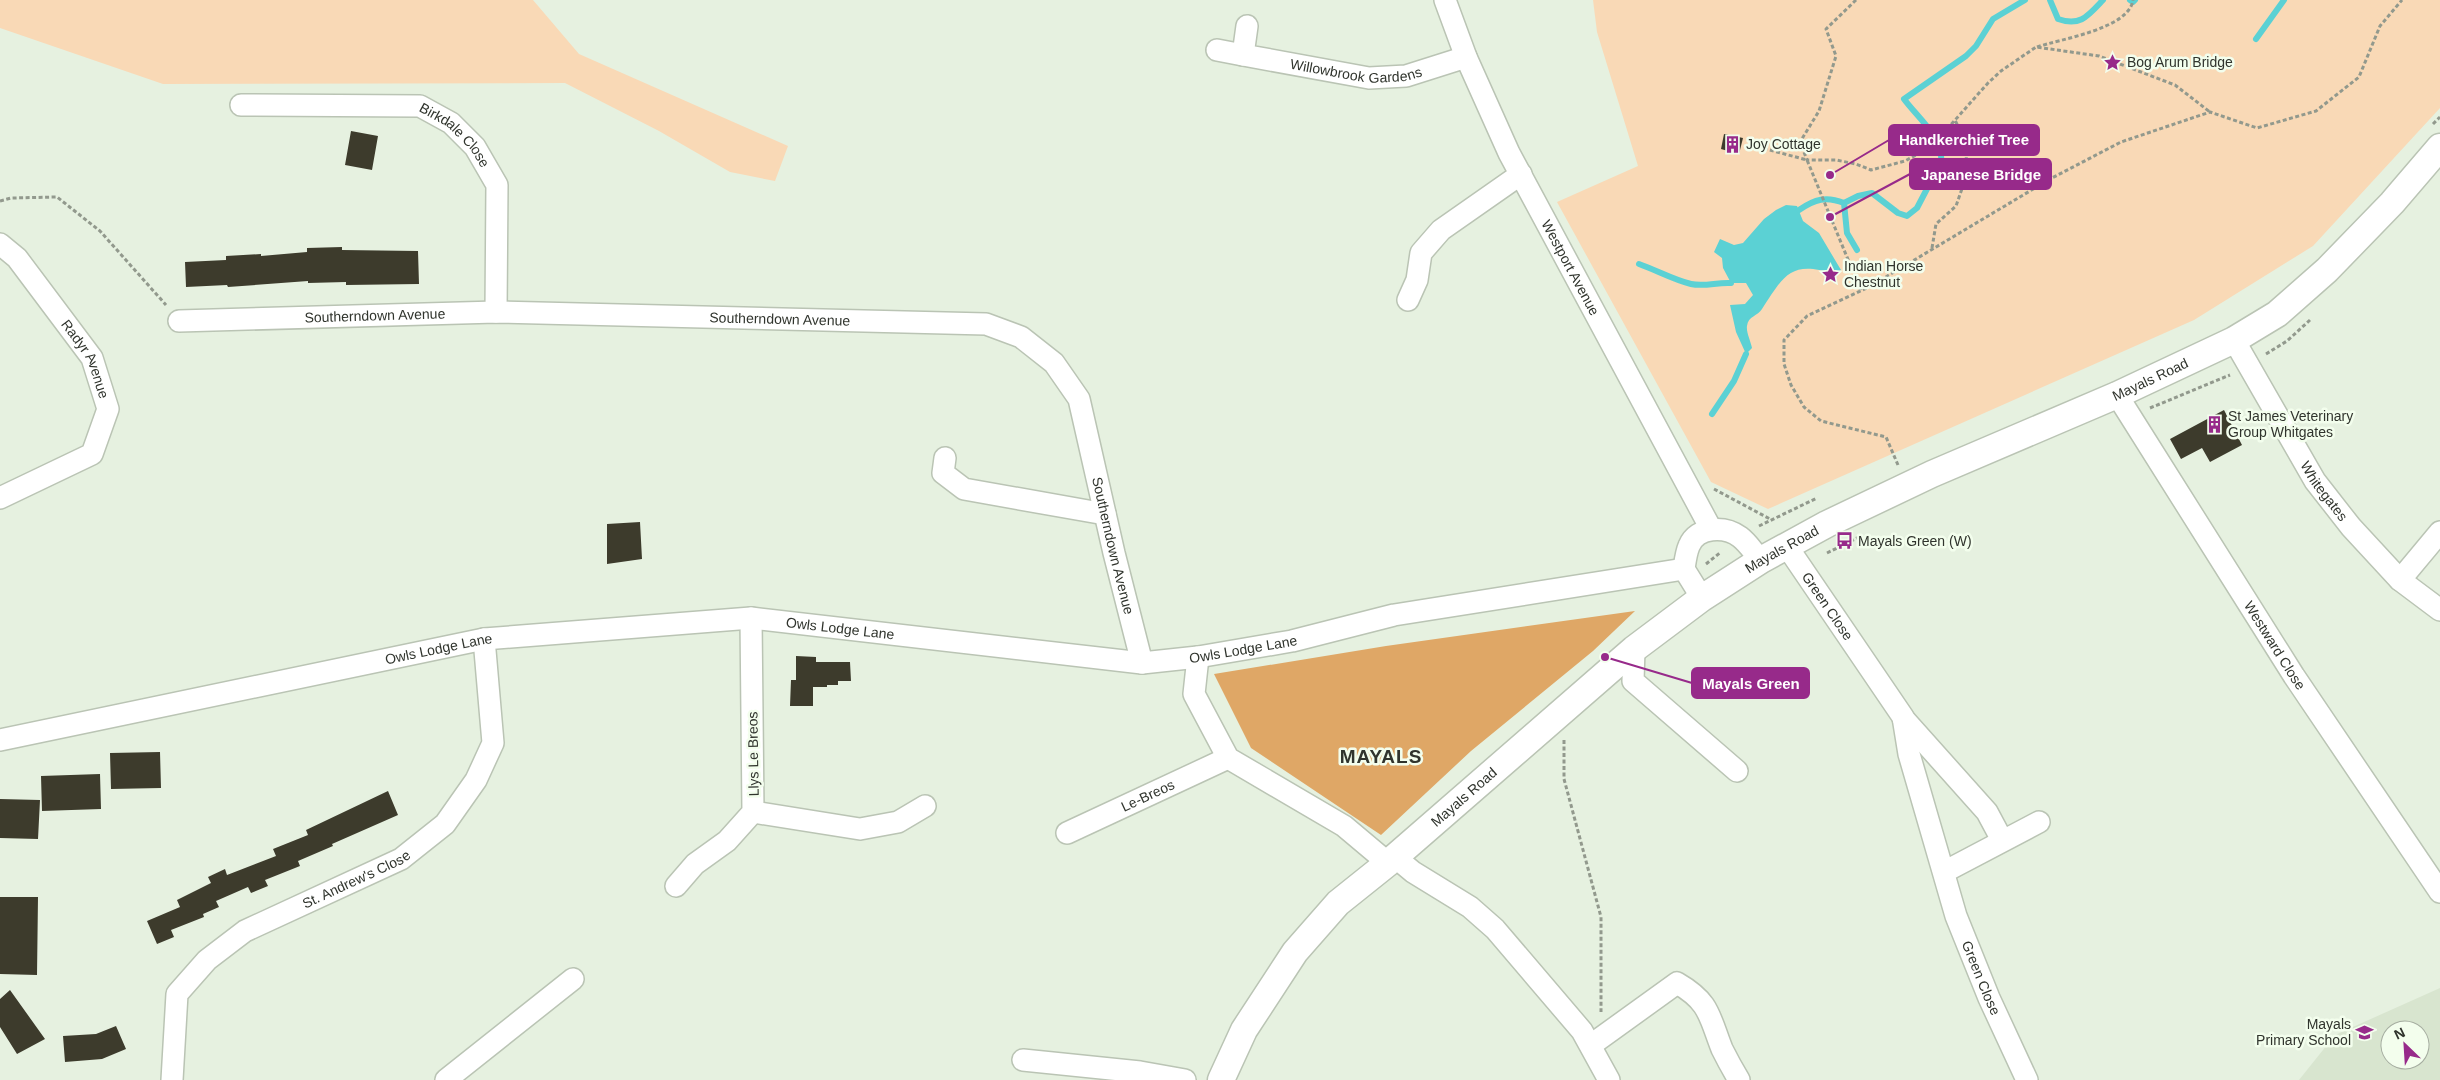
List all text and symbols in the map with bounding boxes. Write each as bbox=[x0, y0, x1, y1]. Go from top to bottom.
place icon: Bog Arum Bridge bbox=[2103, 52, 2123, 72]
place label: Bog Arum Bridge bbox=[2127, 54, 2233, 70]
street label: Willowbrook Gardens bbox=[1289, 56, 1424, 86]
street label: Birkdale Close bbox=[417, 99, 493, 170]
callout: Handkerchief Tree bbox=[1889, 125, 2039, 155]
text: Handkerchief Tree bbox=[1899, 131, 2029, 148]
building icon: Joy Cottage bbox=[1722, 134, 1742, 154]
place label: Joy Cottage bbox=[1746, 136, 1821, 152]
callout: Japanese Bridge bbox=[1910, 159, 2051, 189]
text: Japanese Bridge bbox=[1921, 166, 2041, 183]
street label: Westport Avenue bbox=[1538, 217, 1603, 318]
place label: Indian Horse Chestnut bbox=[1844, 258, 1924, 290]
place icon: Indian Horse Chestnut bbox=[1820, 264, 1840, 284]
street label: Southerndown Avenue bbox=[304, 305, 446, 325]
street label: Southerndown Avenue bbox=[709, 309, 851, 329]
street label: Radyr Avenue bbox=[58, 316, 112, 401]
street label: Mayals Road bbox=[2110, 355, 2191, 404]
place label: St James Veterinary Group Whitgates bbox=[2228, 408, 2353, 440]
building icon: St James Veterinary Group Whitgates bbox=[2204, 414, 2224, 434]
street label: Whitegates bbox=[2297, 458, 2351, 524]
street label: Southerndown Avenue bbox=[1089, 475, 1137, 616]
street label: Mayals Road bbox=[1742, 522, 1821, 576]
bus stop icon: Mayals Green (W) bbox=[1834, 531, 1854, 551]
place label: Mayals Green (W) bbox=[1858, 533, 1972, 549]
street label: Green Close bbox=[1799, 569, 1856, 643]
street label: Westward Close bbox=[2241, 598, 2309, 693]
street label: Owls Lodge Lane bbox=[785, 614, 895, 642]
street label: Owls Lodge Lane bbox=[384, 630, 493, 667]
street label: Owls Lodge Lane bbox=[1188, 632, 1299, 666]
callout: Mayals Green bbox=[1692, 668, 1809, 698]
text: Mayals Green bbox=[1702, 675, 1800, 692]
street label: Llys Le Breos bbox=[744, 711, 762, 797]
district label: MAYALS bbox=[1340, 746, 1422, 767]
street label: Mayals Road bbox=[1428, 764, 1500, 830]
street label: Le-Breos bbox=[1119, 776, 1177, 815]
street label: St. Andrew's Close bbox=[300, 847, 414, 911]
street label: Green Close bbox=[1959, 938, 2004, 1018]
place label: Mayals Primary School bbox=[2256, 1016, 2351, 1048]
north arrow bbox=[2380, 1020, 2430, 1070]
school or university icon: Mayals Primary School bbox=[2355, 1022, 2375, 1042]
text: N bbox=[2392, 1024, 2407, 1043]

